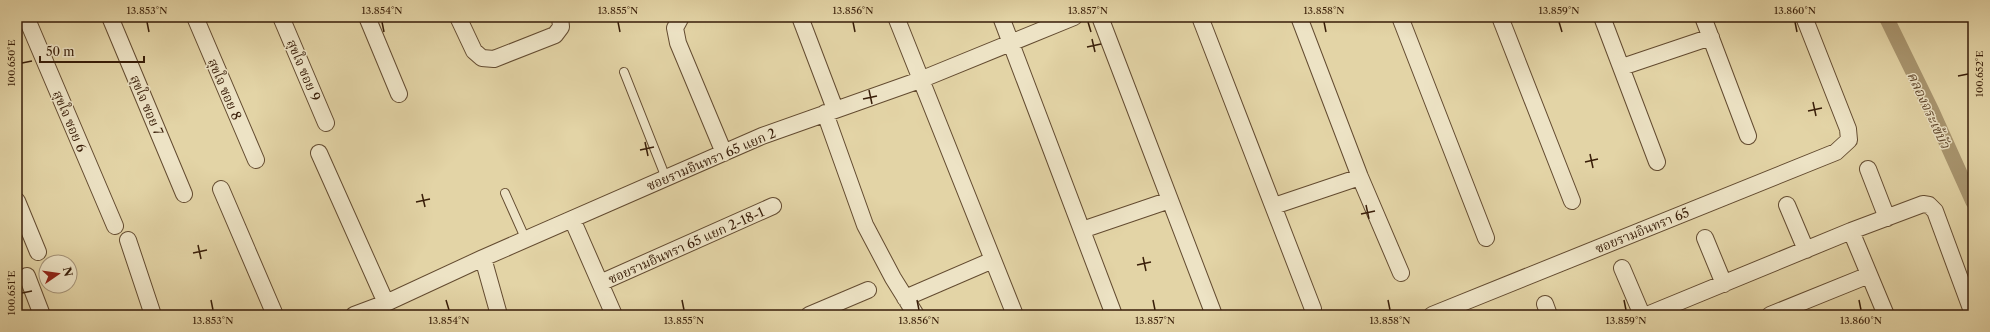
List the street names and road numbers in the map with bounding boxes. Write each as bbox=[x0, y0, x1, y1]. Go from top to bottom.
street label: สุขใจ ซอย 9 bbox=[283, 37, 324, 104]
street label: สุขใจ ซอย 8 bbox=[204, 56, 245, 123]
street label: สุขใจ ซอย 7 bbox=[126, 72, 167, 138]
street label: สุขใจ ซอย 6 bbox=[49, 88, 90, 155]
street label: ซอยรามอินทรา 65 แยก 2 bbox=[644, 125, 778, 193]
street label: ซอยรามอินทรา 65 แยก 2-18-1 bbox=[606, 203, 767, 287]
street label: ซอยรามอินทรา 65 bbox=[1593, 204, 1691, 256]

